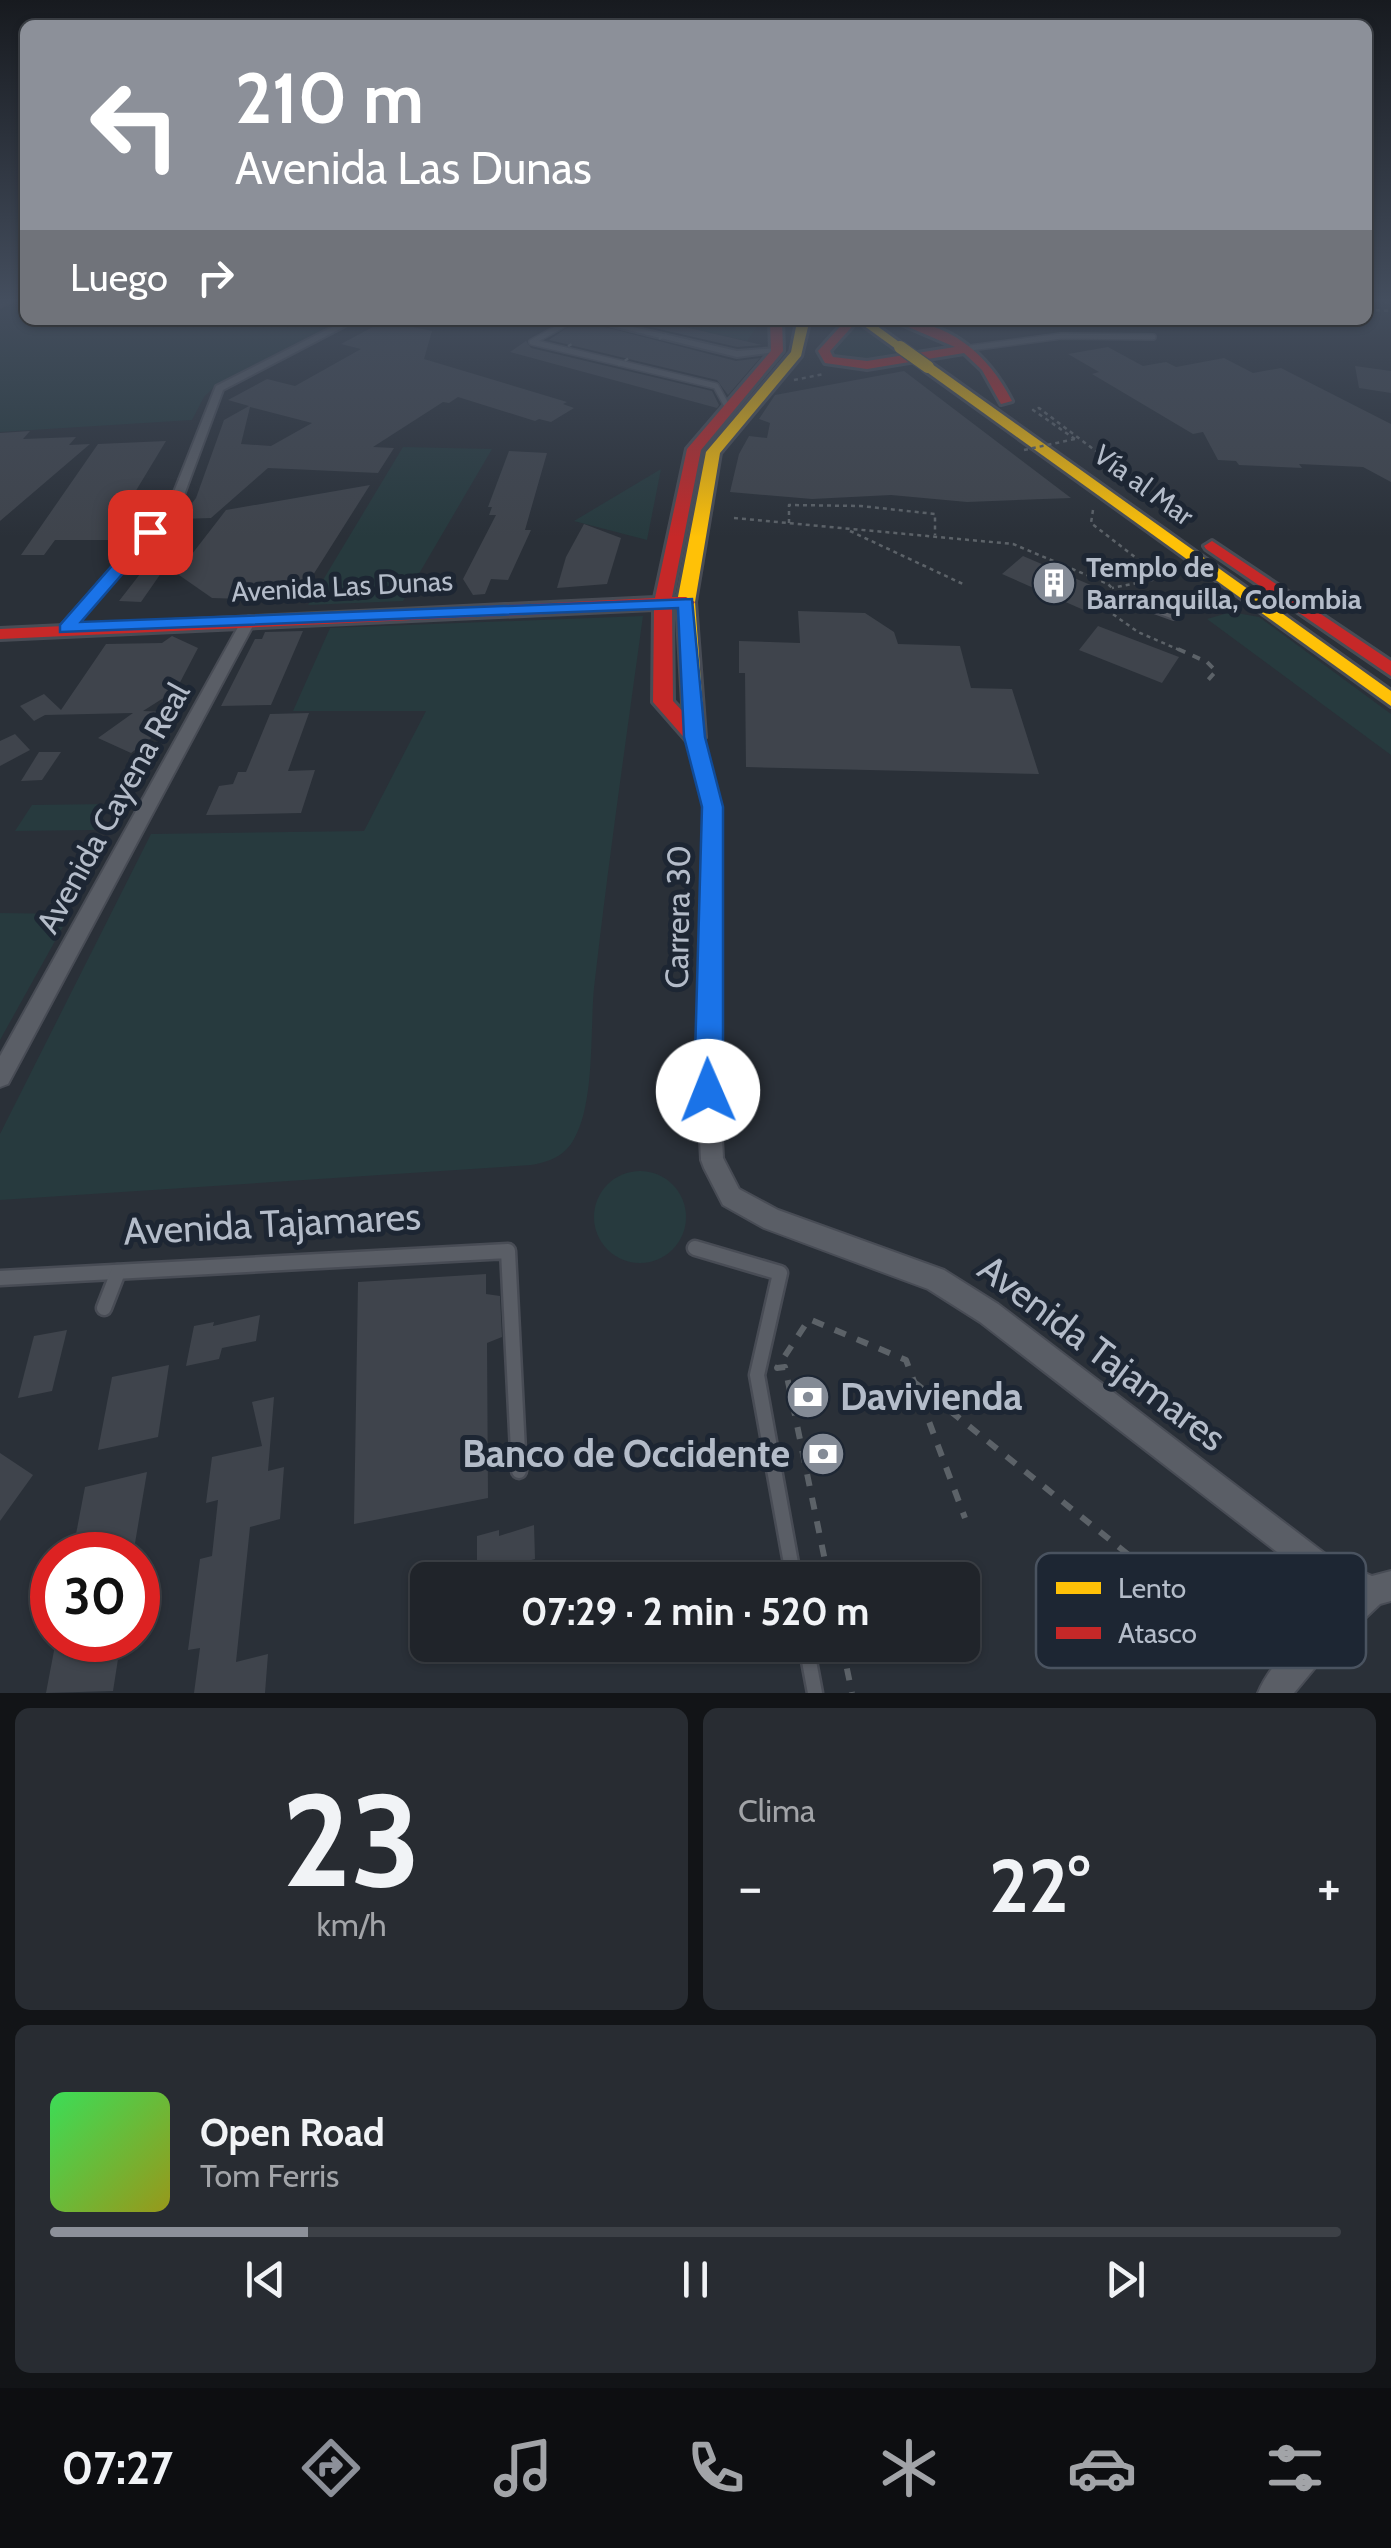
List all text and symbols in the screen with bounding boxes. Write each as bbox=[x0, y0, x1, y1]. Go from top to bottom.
text: 210 m bbox=[235, 55, 424, 141]
icon: left bbox=[70, 60, 200, 190]
text: Avenida Las Dunas bbox=[235, 141, 592, 195]
icon: right bbox=[188, 250, 243, 305]
text: Luego bbox=[70, 254, 168, 301]
street label: Vía al Mar bbox=[1087, 437, 1201, 533]
pin bbox=[108, 490, 193, 575]
icon: arrive bbox=[123, 505, 178, 560]
place label: Templo de Barranquilla, Colombia bbox=[1086, 550, 1362, 616]
building icon: Templo de Barranquilla, Colombia bbox=[1031, 560, 1077, 606]
street label: Avenida Las Dunas bbox=[230, 563, 454, 609]
street label: Avenida Cayena Real bbox=[28, 675, 198, 940]
street label: Carrera 30 bbox=[657, 845, 698, 989]
position arrow bbox=[656, 1039, 760, 1143]
street label: Avenida Tajamares bbox=[122, 1192, 422, 1255]
street label: Avenida Tajamares bbox=[969, 1244, 1235, 1461]
place label: Davivienda bbox=[840, 1373, 1022, 1420]
bank icon: Davivienda bbox=[785, 1374, 831, 1420]
place label: Banco de Occidente bbox=[462, 1430, 790, 1477]
bank icon: Banco de Occidente bbox=[800, 1431, 846, 1477]
speed limit sign: 30 bbox=[30, 1532, 160, 1662]
legend bbox=[1036, 1553, 1366, 1668]
text: Lento bbox=[1118, 1571, 1186, 1605]
text: 07:29 · 2 min · 520 m bbox=[521, 1588, 869, 1635]
text: Atasco bbox=[1118, 1616, 1197, 1650]
text: 23 bbox=[282, 1761, 421, 1919]
text: Clima bbox=[738, 1791, 815, 1830]
text: 22° bbox=[989, 1840, 1090, 1931]
text: − bbox=[738, 1853, 762, 1920]
text: + bbox=[1317, 1853, 1341, 1920]
text: km/h bbox=[316, 1905, 387, 1944]
text: Open Road bbox=[200, 2109, 385, 2156]
text: Tom Ferris bbox=[200, 2156, 339, 2195]
icon: previous bbox=[238, 2252, 293, 2307]
icon: pause bbox=[668, 2252, 723, 2307]
icon: next bbox=[1098, 2252, 1153, 2307]
icon: directions bbox=[296, 2433, 366, 2503]
icon: music bbox=[488, 2433, 558, 2503]
icon: phone bbox=[681, 2433, 751, 2503]
icon: climate bbox=[874, 2433, 944, 2503]
icon: car bbox=[1067, 2433, 1137, 2503]
icon: filters bbox=[1260, 2433, 1330, 2503]
text: 07:27 bbox=[61, 2441, 173, 2495]

